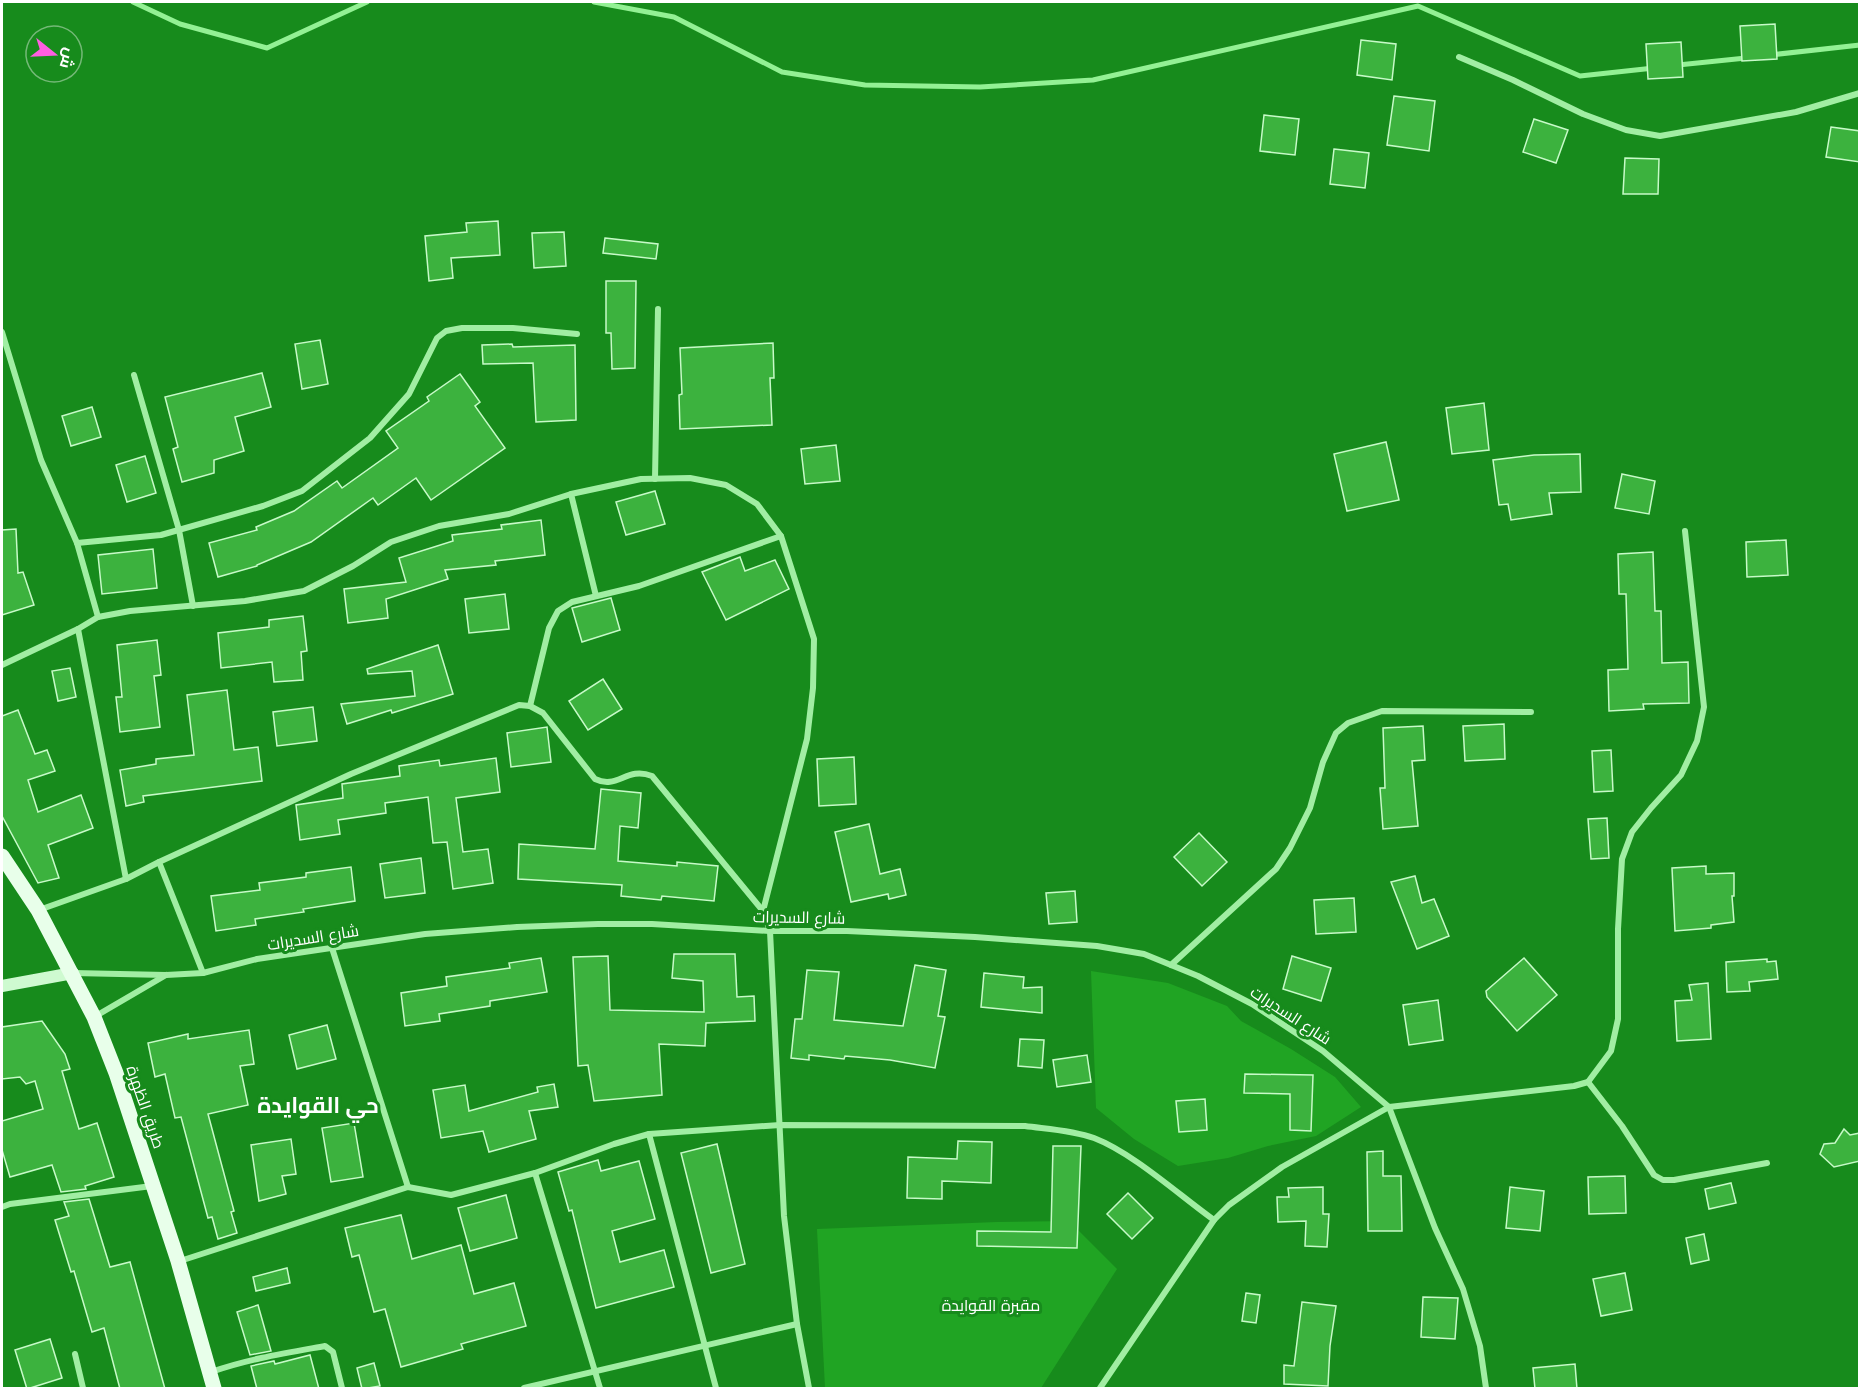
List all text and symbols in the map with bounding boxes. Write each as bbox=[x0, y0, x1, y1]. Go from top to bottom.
north arrow bbox=[24, 24, 84, 84]
text: ش bbox=[56, 46, 81, 71]
street label: شارع السديرات bbox=[753, 906, 845, 930]
street label: شارع السديرات bbox=[266, 920, 361, 956]
street label: شارع السديرات bbox=[1246, 981, 1335, 1050]
street label: طريق الظهرة bbox=[122, 1063, 170, 1151]
district label: حي القوايدة bbox=[257, 1092, 379, 1123]
park label: مقبرة القوايدة bbox=[942, 1295, 1040, 1315]

